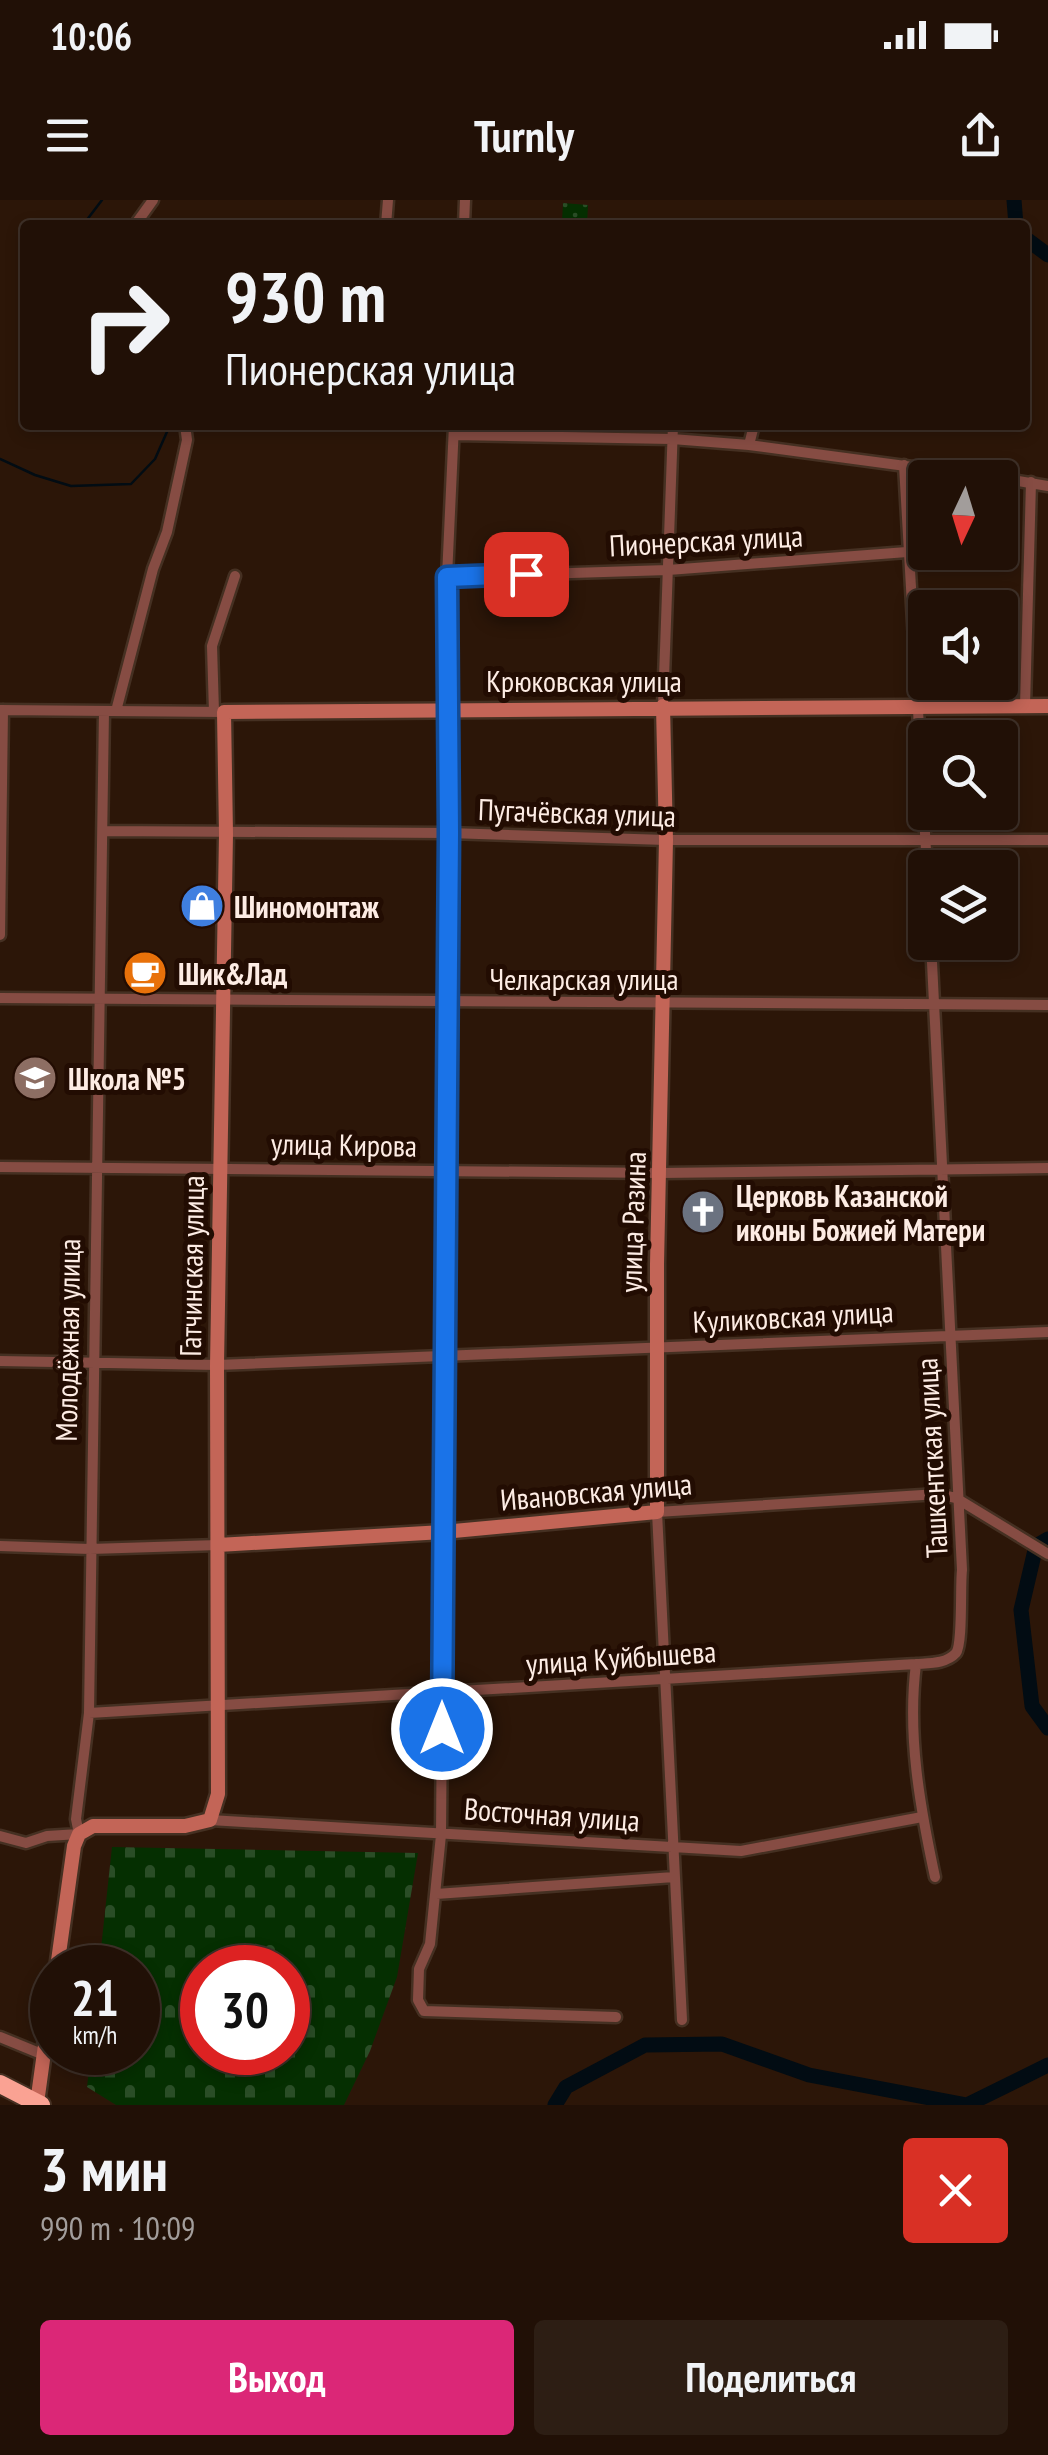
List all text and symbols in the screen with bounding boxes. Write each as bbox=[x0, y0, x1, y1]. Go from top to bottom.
text: 10:06 bbox=[50, 11, 132, 60]
text: Turnly bbox=[474, 106, 574, 164]
icon: menu bbox=[40, 108, 95, 163]
icon: share bbox=[953, 108, 1008, 163]
text: 930 m bbox=[225, 251, 386, 341]
icon: right bbox=[60, 260, 190, 390]
text: Пионерская улица bbox=[225, 339, 516, 397]
north arrow bbox=[908, 460, 1018, 570]
map controls bbox=[908, 460, 1018, 960]
street label: Пионерская улица bbox=[608, 515, 804, 565]
pin bbox=[484, 532, 569, 617]
icon: arrive bbox=[499, 547, 554, 602]
button: sound bbox=[908, 590, 1018, 700]
street label: Крюковская улица bbox=[486, 661, 682, 700]
button: search bbox=[908, 720, 1018, 830]
street label: Пугачёвская улица bbox=[477, 789, 677, 835]
button: layers bbox=[908, 850, 1018, 960]
shop icon: Шиномонтаж bbox=[179, 883, 225, 929]
place label: Шиномонтаж bbox=[234, 887, 379, 926]
cafe icon: Шик&Лад bbox=[122, 950, 168, 996]
place label: Шик&Лад bbox=[178, 954, 287, 993]
street label: Челкарская улица bbox=[489, 959, 679, 998]
school or university icon: Школа №5 bbox=[12, 1055, 58, 1101]
place label: Школа №5 bbox=[68, 1059, 186, 1098]
street label: улица Кирова bbox=[271, 1123, 417, 1165]
street label: улица Разина bbox=[610, 1151, 654, 1293]
street label: Гатчинская улица bbox=[170, 1175, 212, 1357]
place label: Церковь Казанской иконы Божией Матери bbox=[736, 1176, 985, 1249]
church icon: Церковь Казанской иконы Божией Матери bbox=[680, 1189, 726, 1235]
street label: Молодёжная улица bbox=[46, 1238, 88, 1442]
street label: Куликовская улица bbox=[692, 1291, 894, 1341]
street label: Ташкентская улица bbox=[906, 1357, 956, 1559]
street label: Ивановская улица bbox=[499, 1463, 693, 1519]
street label: улица Куйбышева bbox=[525, 1631, 717, 1683]
position arrow bbox=[390, 1677, 494, 1781]
street label: Восточная улица bbox=[463, 1788, 641, 1840]
speed limit sign: 30 bbox=[180, 1945, 310, 2075]
text: 21 bbox=[71, 1965, 119, 2030]
text: km/h bbox=[73, 2019, 117, 2051]
text: 3 мин bbox=[40, 2130, 168, 2208]
button: close bbox=[903, 2138, 1008, 2243]
text: 990 m · 10:09 bbox=[40, 2207, 195, 2249]
button: Выход bbox=[40, 2320, 514, 2435]
button: Поделиться bbox=[534, 2320, 1008, 2435]

